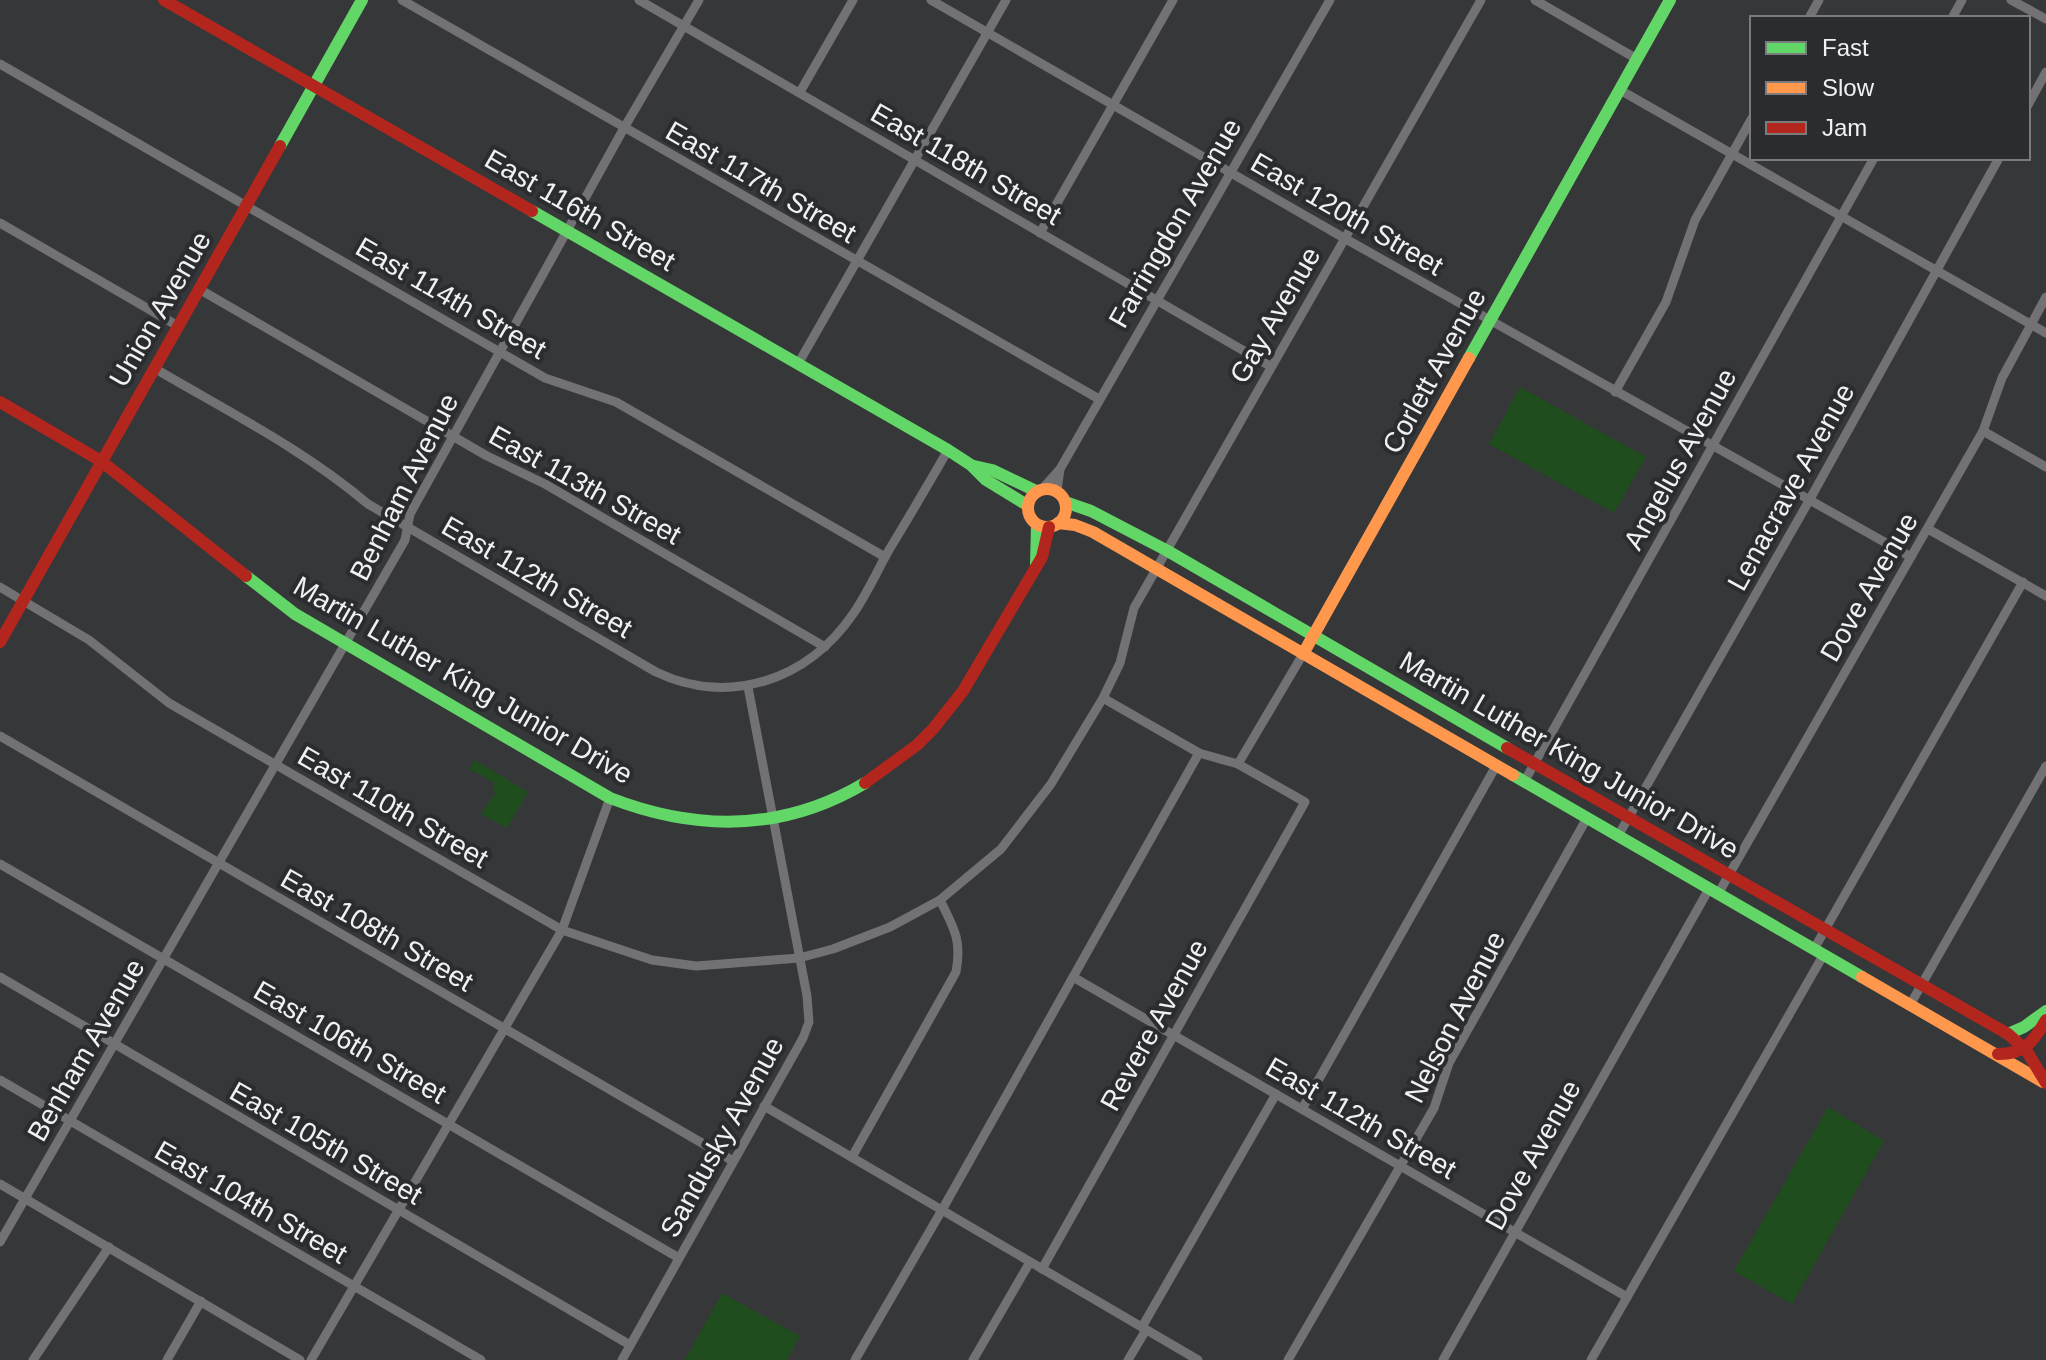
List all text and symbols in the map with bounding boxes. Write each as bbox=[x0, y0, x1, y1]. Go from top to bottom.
legend bbox=[1750, 16, 2030, 160]
text: Fast bbox=[1822, 34, 1869, 61]
text: Slow bbox=[1822, 74, 1875, 101]
street label: East 118th Street bbox=[865, 97, 1067, 231]
street label: Farringdon Avenue bbox=[1103, 113, 1247, 333]
text: Jam bbox=[1822, 114, 1867, 141]
street label: East 117th Street bbox=[660, 115, 862, 249]
street label: East 116th Street bbox=[479, 143, 681, 277]
street label: East 120th Street bbox=[1246, 146, 1449, 282]
street label: Union Avenue bbox=[103, 226, 217, 392]
street label: East 114th Street bbox=[350, 231, 552, 365]
street label: Gay Avenue bbox=[1224, 241, 1326, 389]
street label: Corlett Avenue bbox=[1376, 283, 1492, 459]
street label: Angelus Avenue bbox=[1618, 363, 1742, 555]
street label: Lenacrave Avenue bbox=[1721, 378, 1861, 596]
street label: Benham Avenue bbox=[344, 389, 464, 585]
street label: East 113th Street bbox=[484, 420, 686, 551]
street label: Dove Avenue bbox=[1814, 507, 1924, 667]
street label: East 112th Street bbox=[436, 510, 638, 644]
street label: Martin Luther King Junior Drive bbox=[288, 570, 638, 790]
street label: Martin Luther King Junior Drive bbox=[1394, 645, 1744, 865]
street label: East 110th Street bbox=[292, 740, 494, 874]
street label: East 108th Street bbox=[276, 862, 479, 998]
street label: Nelson Avenue bbox=[1399, 926, 1511, 1108]
street label: Revere Avenue bbox=[1094, 934, 1214, 1116]
street label: Benham Avenue bbox=[21, 953, 151, 1147]
street label: East 106th Street bbox=[249, 974, 452, 1110]
street label: Sandusky Avenue bbox=[654, 1032, 790, 1242]
street label: East 112th Street bbox=[1260, 1051, 1462, 1185]
street label: East 105th Street bbox=[225, 1075, 428, 1211]
street label: Dove Avenue bbox=[1479, 1075, 1587, 1235]
street label: East 104th Street bbox=[150, 1134, 353, 1270]

